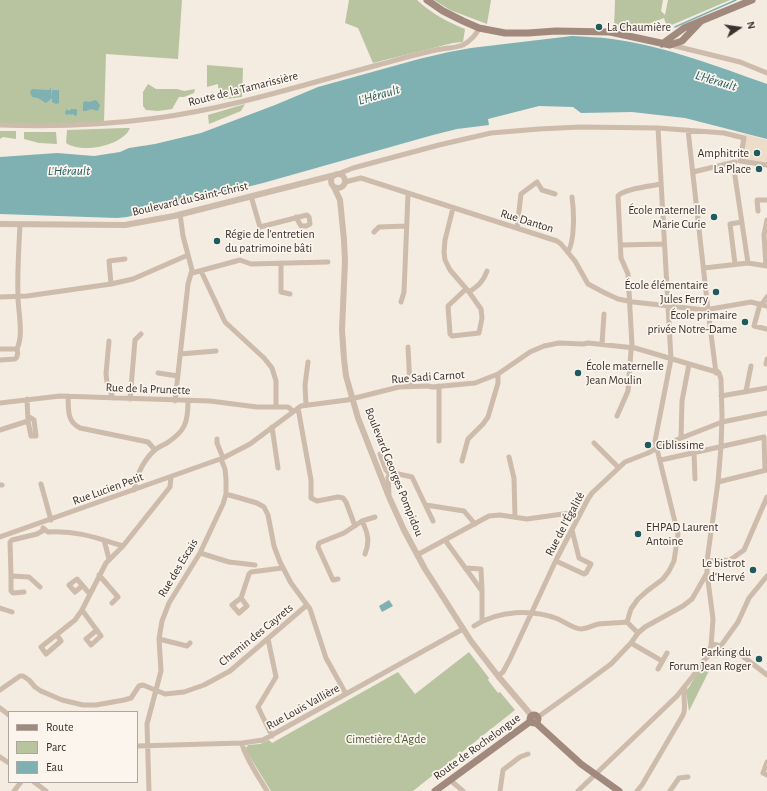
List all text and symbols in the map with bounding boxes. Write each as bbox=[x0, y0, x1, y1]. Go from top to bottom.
north arrow bbox=[719, 8, 759, 48]
place label: La Chaumière bbox=[607, 20, 671, 34]
text: N bbox=[745, 20, 757, 30]
marker: La Chaumière bbox=[594, 22, 604, 32]
water label: L'Hérault bbox=[693, 67, 739, 95]
street label: Route de la Tamarissière bbox=[187, 68, 299, 110]
water label: L'Hérault bbox=[356, 82, 402, 108]
place label: Amphitrite bbox=[698, 146, 749, 160]
marker: Amphitrite bbox=[752, 148, 762, 158]
place label: La Place bbox=[714, 162, 751, 176]
water label: L'Hérault bbox=[48, 163, 90, 179]
marker: La Place bbox=[754, 164, 764, 174]
street label: Boulevard du Saint-Christ bbox=[131, 179, 249, 219]
place label: École maternelle Marie Curie bbox=[628, 203, 706, 231]
street label: Rue Danton bbox=[499, 206, 555, 236]
marker: École maternelle Marie Curie bbox=[709, 212, 719, 222]
place label: Régie de l’entretien du patrimoine bâti bbox=[225, 227, 315, 255]
marker: Régie de l’entretien du patrimoine bâti bbox=[212, 236, 222, 246]
place label: École élémentaire Jules Ferry bbox=[625, 278, 708, 306]
marker: École élémentaire Jules Ferry bbox=[711, 287, 721, 297]
place label: École primaire privée Notre-Dame bbox=[648, 308, 737, 336]
marker: École primaire privée Notre-Dame bbox=[740, 317, 750, 327]
place label: École maternelle Jean Moulin bbox=[586, 359, 664, 387]
street label: Rue Sadi Carnot bbox=[391, 367, 465, 387]
marker: École maternelle Jean Moulin bbox=[573, 368, 583, 378]
street label: Rue de la Prunette bbox=[105, 380, 191, 398]
street label: Boulevard Georges Pompidou bbox=[362, 406, 426, 538]
place label: Ciblissime bbox=[656, 438, 704, 452]
marker: Ciblissime bbox=[643, 440, 653, 450]
street label: Rue Lucien Petit bbox=[71, 470, 145, 508]
street label: Rue de l'Égalité bbox=[542, 490, 588, 558]
place label: EHPAD Laurent Antoine bbox=[646, 520, 718, 548]
marker: EHPAD Laurent Antoine bbox=[633, 529, 643, 539]
street label: Rue des Escais bbox=[155, 536, 201, 600]
place label: Le bistrot d'Hervé bbox=[702, 556, 745, 584]
marker: Le bistrot d'Hervé bbox=[748, 565, 758, 575]
street label: Chemin des Cayrets bbox=[216, 601, 296, 669]
place label: Parking du Forum Jean Roger bbox=[669, 645, 751, 673]
marker: Parking du Forum Jean Roger bbox=[754, 654, 764, 664]
street label: Rue Louis Vallière bbox=[264, 681, 342, 733]
legend bbox=[8, 711, 138, 783]
street label: Route de Rochelongue bbox=[431, 711, 523, 783]
text: Route bbox=[46, 721, 73, 733]
park label: Cimetière d'Agde bbox=[346, 732, 426, 746]
text: Parc bbox=[46, 741, 66, 753]
text: Eau bbox=[46, 761, 63, 773]

